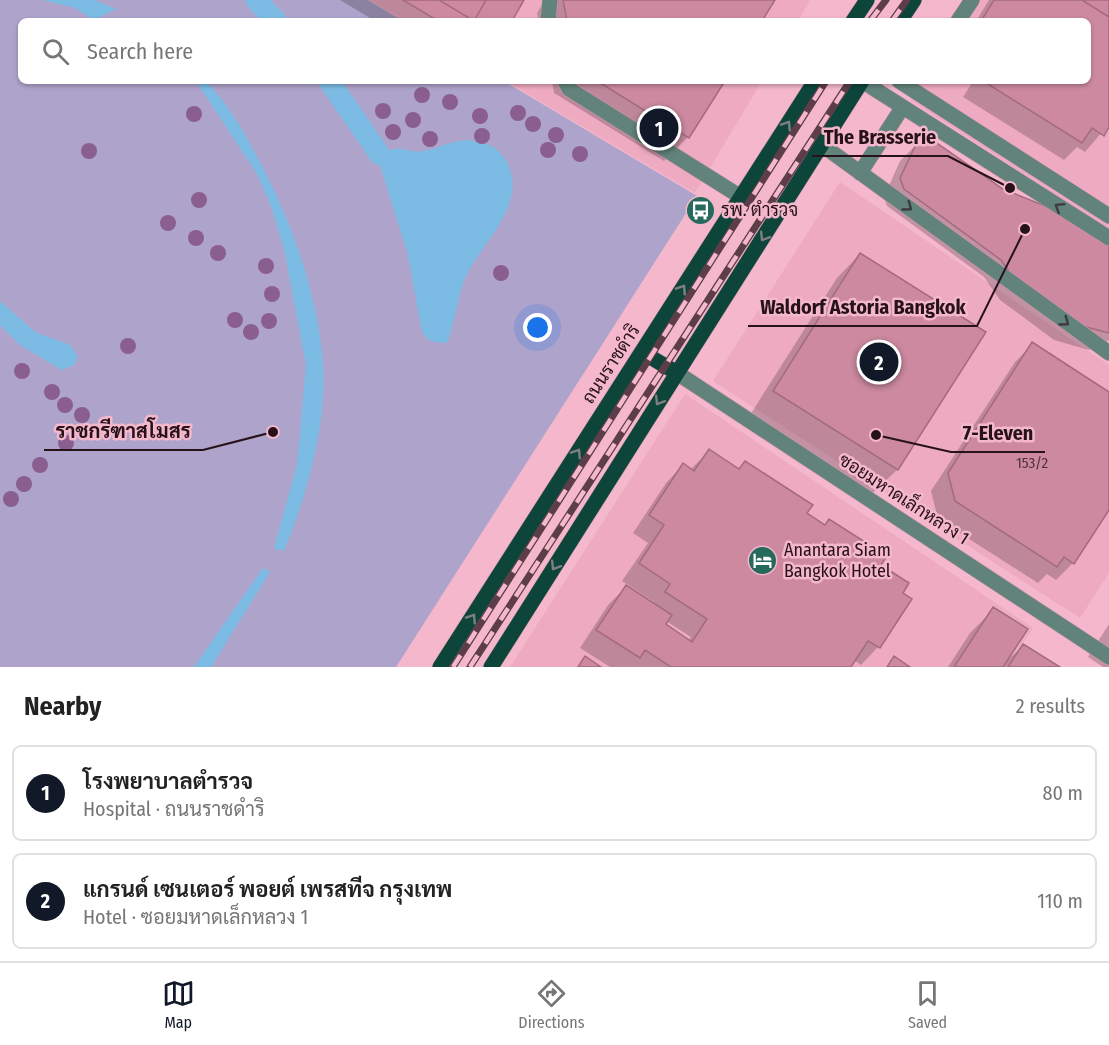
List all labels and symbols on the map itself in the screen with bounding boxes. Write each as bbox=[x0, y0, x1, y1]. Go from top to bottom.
pin: 1 bbox=[640, 106, 678, 150]
callout: The Brasserie bbox=[812, 118, 948, 156]
one-way arrow bbox=[779, 121, 791, 131]
text: The Brasserie bbox=[824, 125, 936, 149]
bus stop icon: รพ. ตำรวจ bbox=[684, 194, 716, 226]
place label: รพ. ตำรวจ bbox=[721, 199, 798, 221]
one-way arrow bbox=[901, 200, 912, 211]
one-way arrow bbox=[1055, 203, 1066, 214]
one-way arrow bbox=[759, 231, 771, 241]
one-way arrow bbox=[674, 285, 686, 295]
callout: Waldorf Astoria Bangkok bbox=[748, 288, 977, 326]
text: Waldorf Astoria Bangkok bbox=[760, 295, 967, 319]
your location bbox=[523, 313, 552, 342]
one-way arrow bbox=[1059, 315, 1070, 326]
street label: ถนนราชดำริ bbox=[577, 320, 645, 408]
pin: 2 bbox=[860, 340, 898, 385]
one-way arrow bbox=[655, 395, 666, 406]
callout: ราชกรีฑาสโมสร bbox=[44, 412, 203, 450]
callout: 7-Eleven bbox=[951, 414, 1045, 452]
text: ราชกรีฑาสโมสร bbox=[55, 417, 191, 443]
text: 7-Eleven bbox=[963, 421, 1033, 445]
street label: ซอยมหาดเล็กหลวง 1 bbox=[835, 446, 975, 549]
one-way arrow bbox=[569, 449, 580, 460]
house number: 153/2 bbox=[1016, 454, 1048, 472]
place label: Anantara Siam Bangkok Hotel bbox=[784, 539, 891, 582]
hotel icon: Anantara Siam Bangkok Hotel bbox=[747, 544, 779, 576]
one-way arrow bbox=[550, 560, 562, 570]
one-way arrow bbox=[464, 614, 476, 624]

